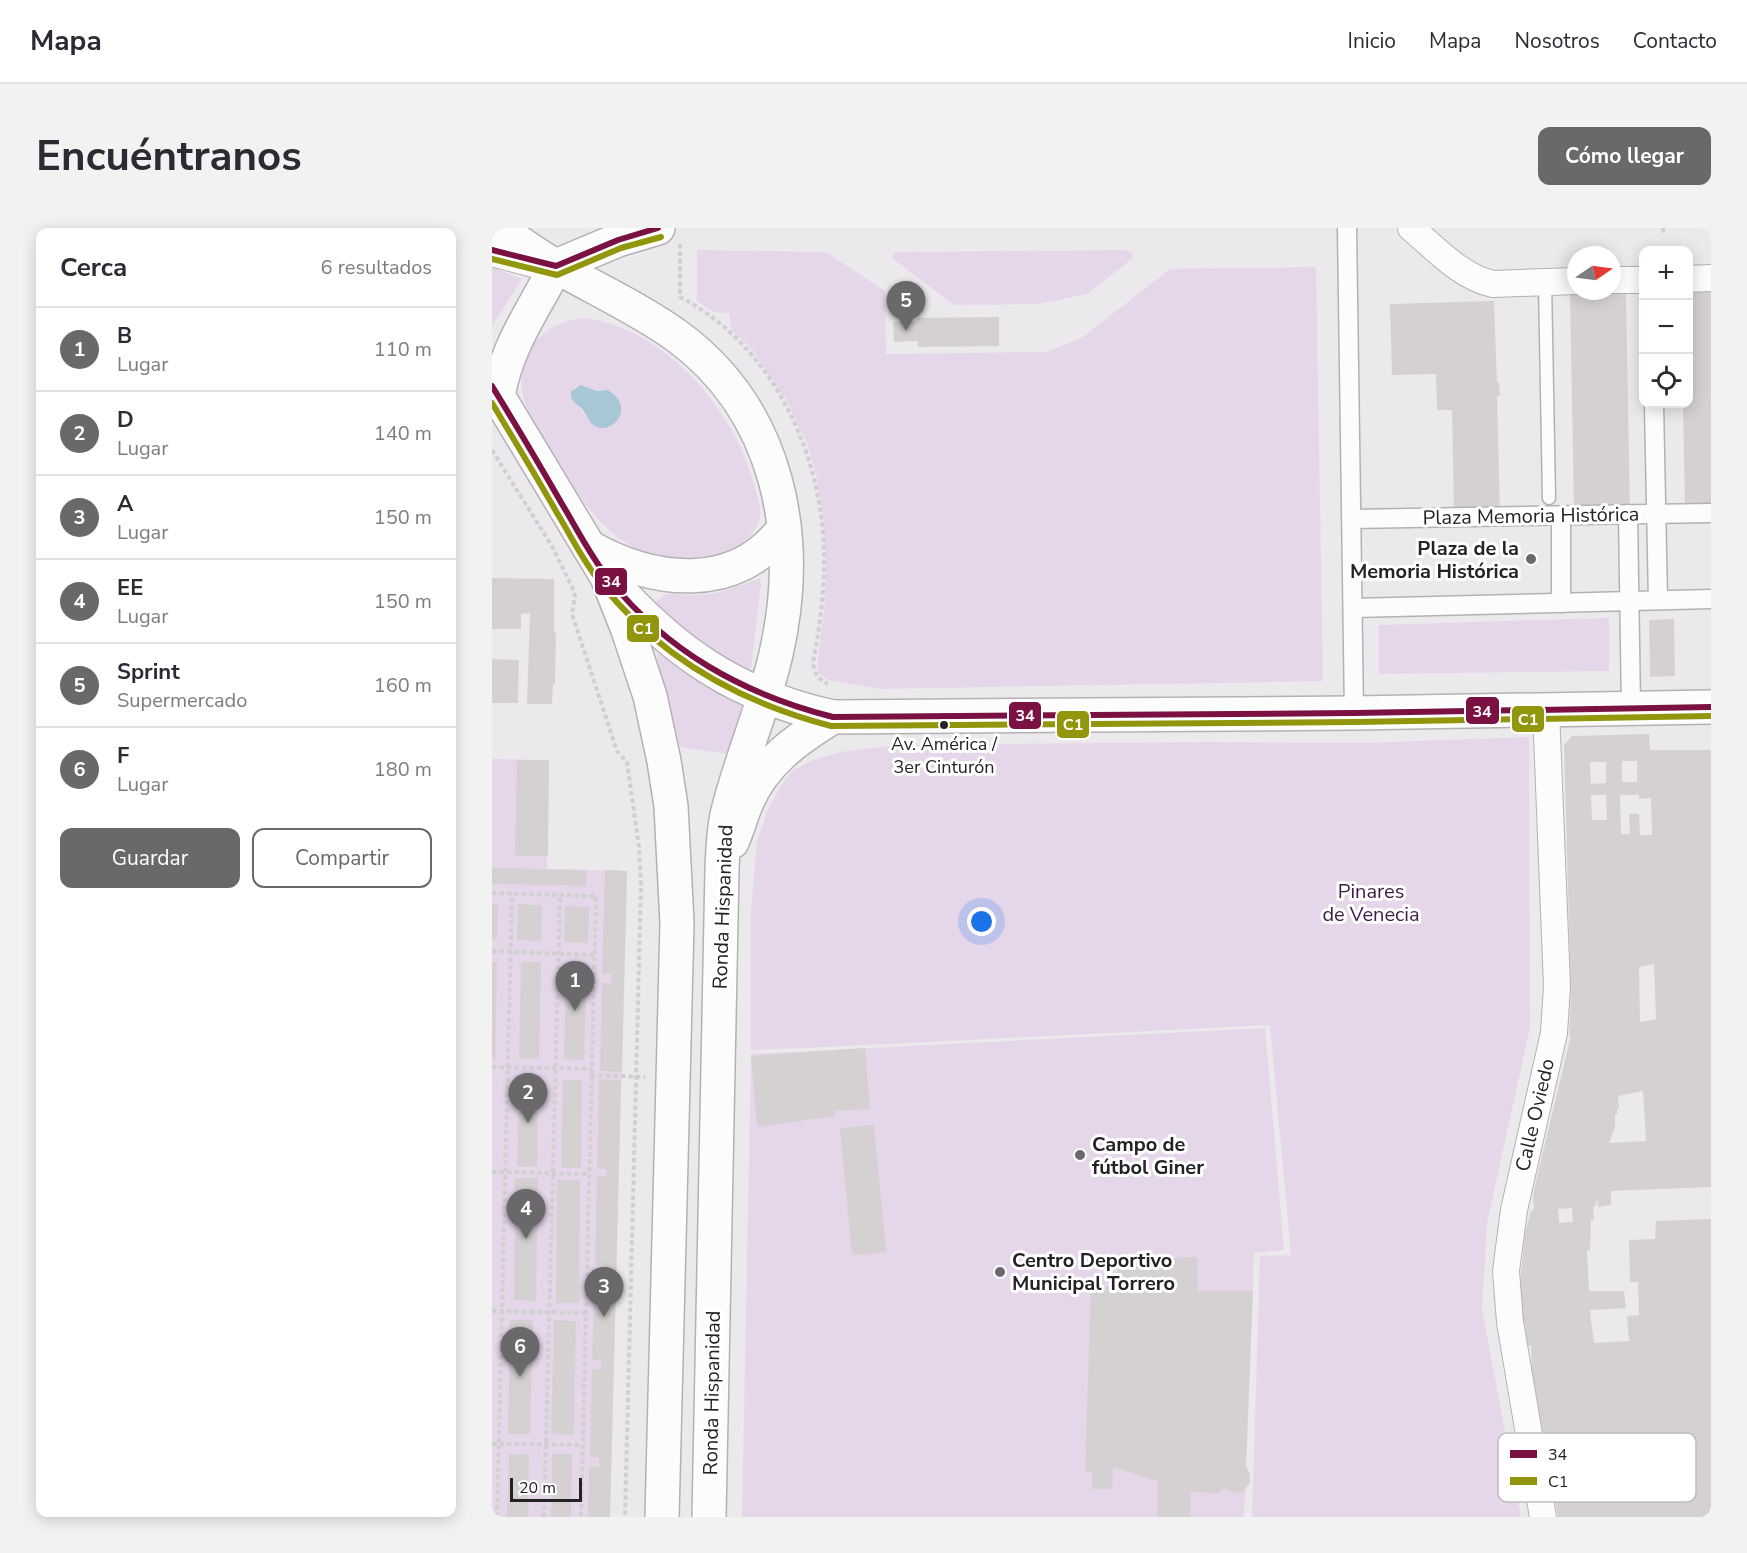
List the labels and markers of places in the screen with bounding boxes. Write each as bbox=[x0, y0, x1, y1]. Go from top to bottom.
pin: 5 bbox=[886, 282, 926, 331]
place label: Plaza de la Memoria Histórica bbox=[1350, 535, 1519, 585]
marker: Plaza de la Memoria Histórica bbox=[1524, 552, 1538, 566]
marker: Av. América / 3er Cinturón bbox=[938, 719, 950, 731]
place label: Av. América / 3er Cinturón bbox=[891, 732, 998, 779]
pin: 1 bbox=[556, 962, 595, 1011]
pin: 2 bbox=[508, 1074, 548, 1123]
place label: Campo de fútbol Giner bbox=[1092, 1131, 1204, 1181]
marker: Campo de fútbol Giner bbox=[1073, 1148, 1087, 1162]
pin: 4 bbox=[507, 1190, 546, 1239]
place label: Centro Deportivo Municipal Torrero bbox=[1012, 1247, 1175, 1297]
marker: Centro Deportivo Municipal Torrero bbox=[993, 1265, 1007, 1279]
pin: 3 bbox=[584, 1268, 624, 1317]
pin: 6 bbox=[501, 1328, 540, 1377]

